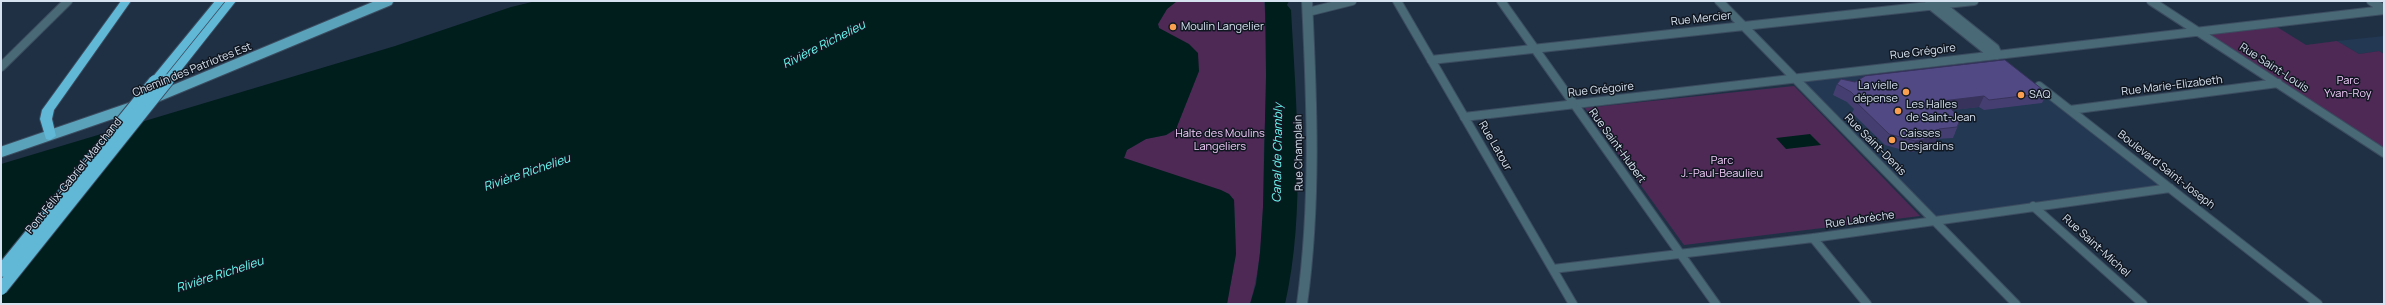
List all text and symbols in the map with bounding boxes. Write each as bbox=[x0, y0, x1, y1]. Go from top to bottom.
street label: Rue Mercier bbox=[1670, 9, 1732, 29]
water label: Rivière Richelieu bbox=[780, 18, 868, 72]
place label: Moulin Langelier bbox=[1181, 20, 1264, 34]
marker: Moulin Langelier bbox=[1168, 22, 1178, 32]
street label: Chemin des Patriotes Est bbox=[131, 40, 253, 100]
street label: Rue Grégoire bbox=[1889, 41, 1957, 63]
street label: Rue Saint-Louis bbox=[2237, 41, 2311, 95]
street label: Rue Marie-Elizabeth bbox=[2121, 73, 2223, 99]
park label: Parc Yvan-Roy bbox=[2324, 74, 2372, 100]
place label: La vielle dépense bbox=[1854, 79, 1898, 105]
street label: Rue Grégoire bbox=[1567, 80, 1635, 100]
marker: La vielle dépense bbox=[1901, 87, 1911, 97]
place label: SAQ bbox=[2029, 88, 2050, 102]
marker: SAQ bbox=[2016, 90, 2026, 100]
place label: Les Halles de Saint-Jean bbox=[1906, 98, 1976, 124]
water label: Canal de Chambly bbox=[1270, 103, 1286, 203]
street label: Rue Saint-Hubert bbox=[1586, 106, 1648, 186]
marker: Les Halles de Saint-Jean bbox=[1893, 106, 1903, 116]
street label: Rue Saint-Denis bbox=[1841, 111, 1909, 179]
street label: Pont Félix-Gabriel-Marchand bbox=[23, 115, 125, 237]
street label: Rue Champlain bbox=[1292, 115, 1306, 191]
street label: Rue Latour bbox=[1476, 119, 1514, 173]
park label: Halte des Moulins Langeliers bbox=[1175, 127, 1265, 153]
place label: Caisses Desjardins bbox=[1900, 127, 1954, 153]
street label: Boulevard Saint-Joseph bbox=[2115, 128, 2217, 212]
marker: Caisses Desjardins bbox=[1887, 135, 1897, 145]
water label: Rivière Richelieu bbox=[482, 151, 572, 195]
park label: Parc J.-Paul-Beaulieu bbox=[1681, 154, 1763, 180]
street label: Rue Labrèche bbox=[1825, 209, 1895, 231]
street label: Rue Saint-Michel bbox=[2059, 212, 2133, 280]
water label: Rivière Richelieu bbox=[175, 254, 265, 296]

